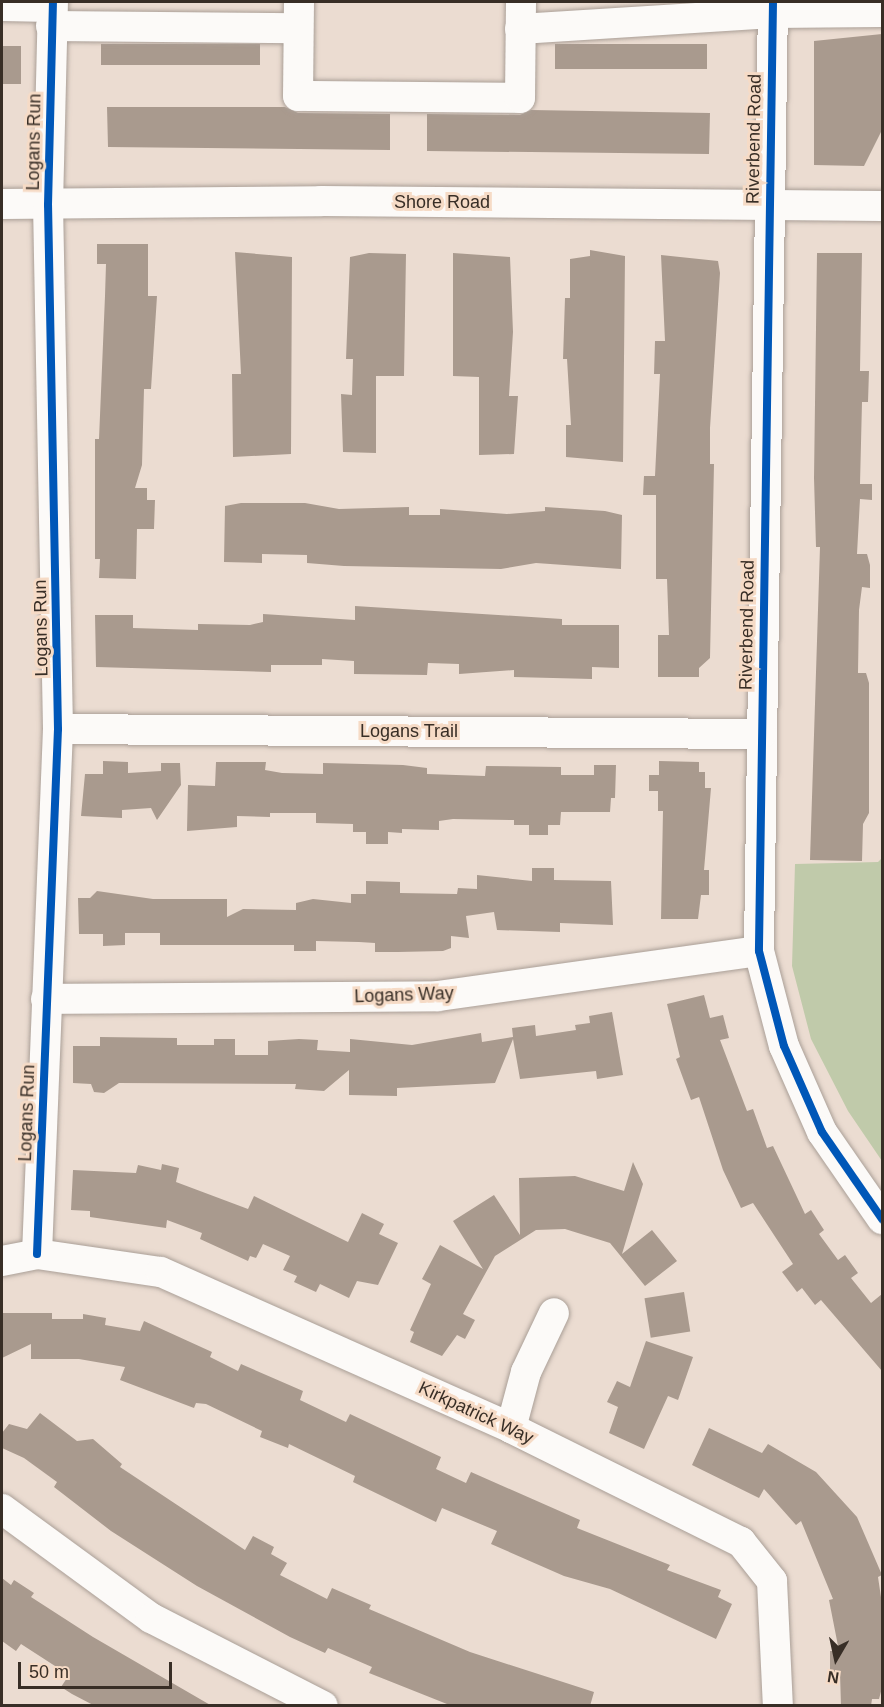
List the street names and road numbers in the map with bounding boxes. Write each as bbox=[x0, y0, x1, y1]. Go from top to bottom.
street label: Riverbend Road bbox=[742, 74, 766, 204]
street label: Logans Run bbox=[22, 93, 46, 191]
street label: Shore Road bbox=[394, 191, 490, 213]
street label: Riverbend Road bbox=[735, 560, 759, 690]
street label: Logans Run bbox=[29, 579, 53, 677]
street label: Logans Trail bbox=[360, 720, 458, 742]
street label: Logans Way bbox=[354, 982, 454, 1008]
street label: Logans Run bbox=[15, 1064, 39, 1162]
street label: Kirkpatrick Way bbox=[415, 1377, 537, 1449]

